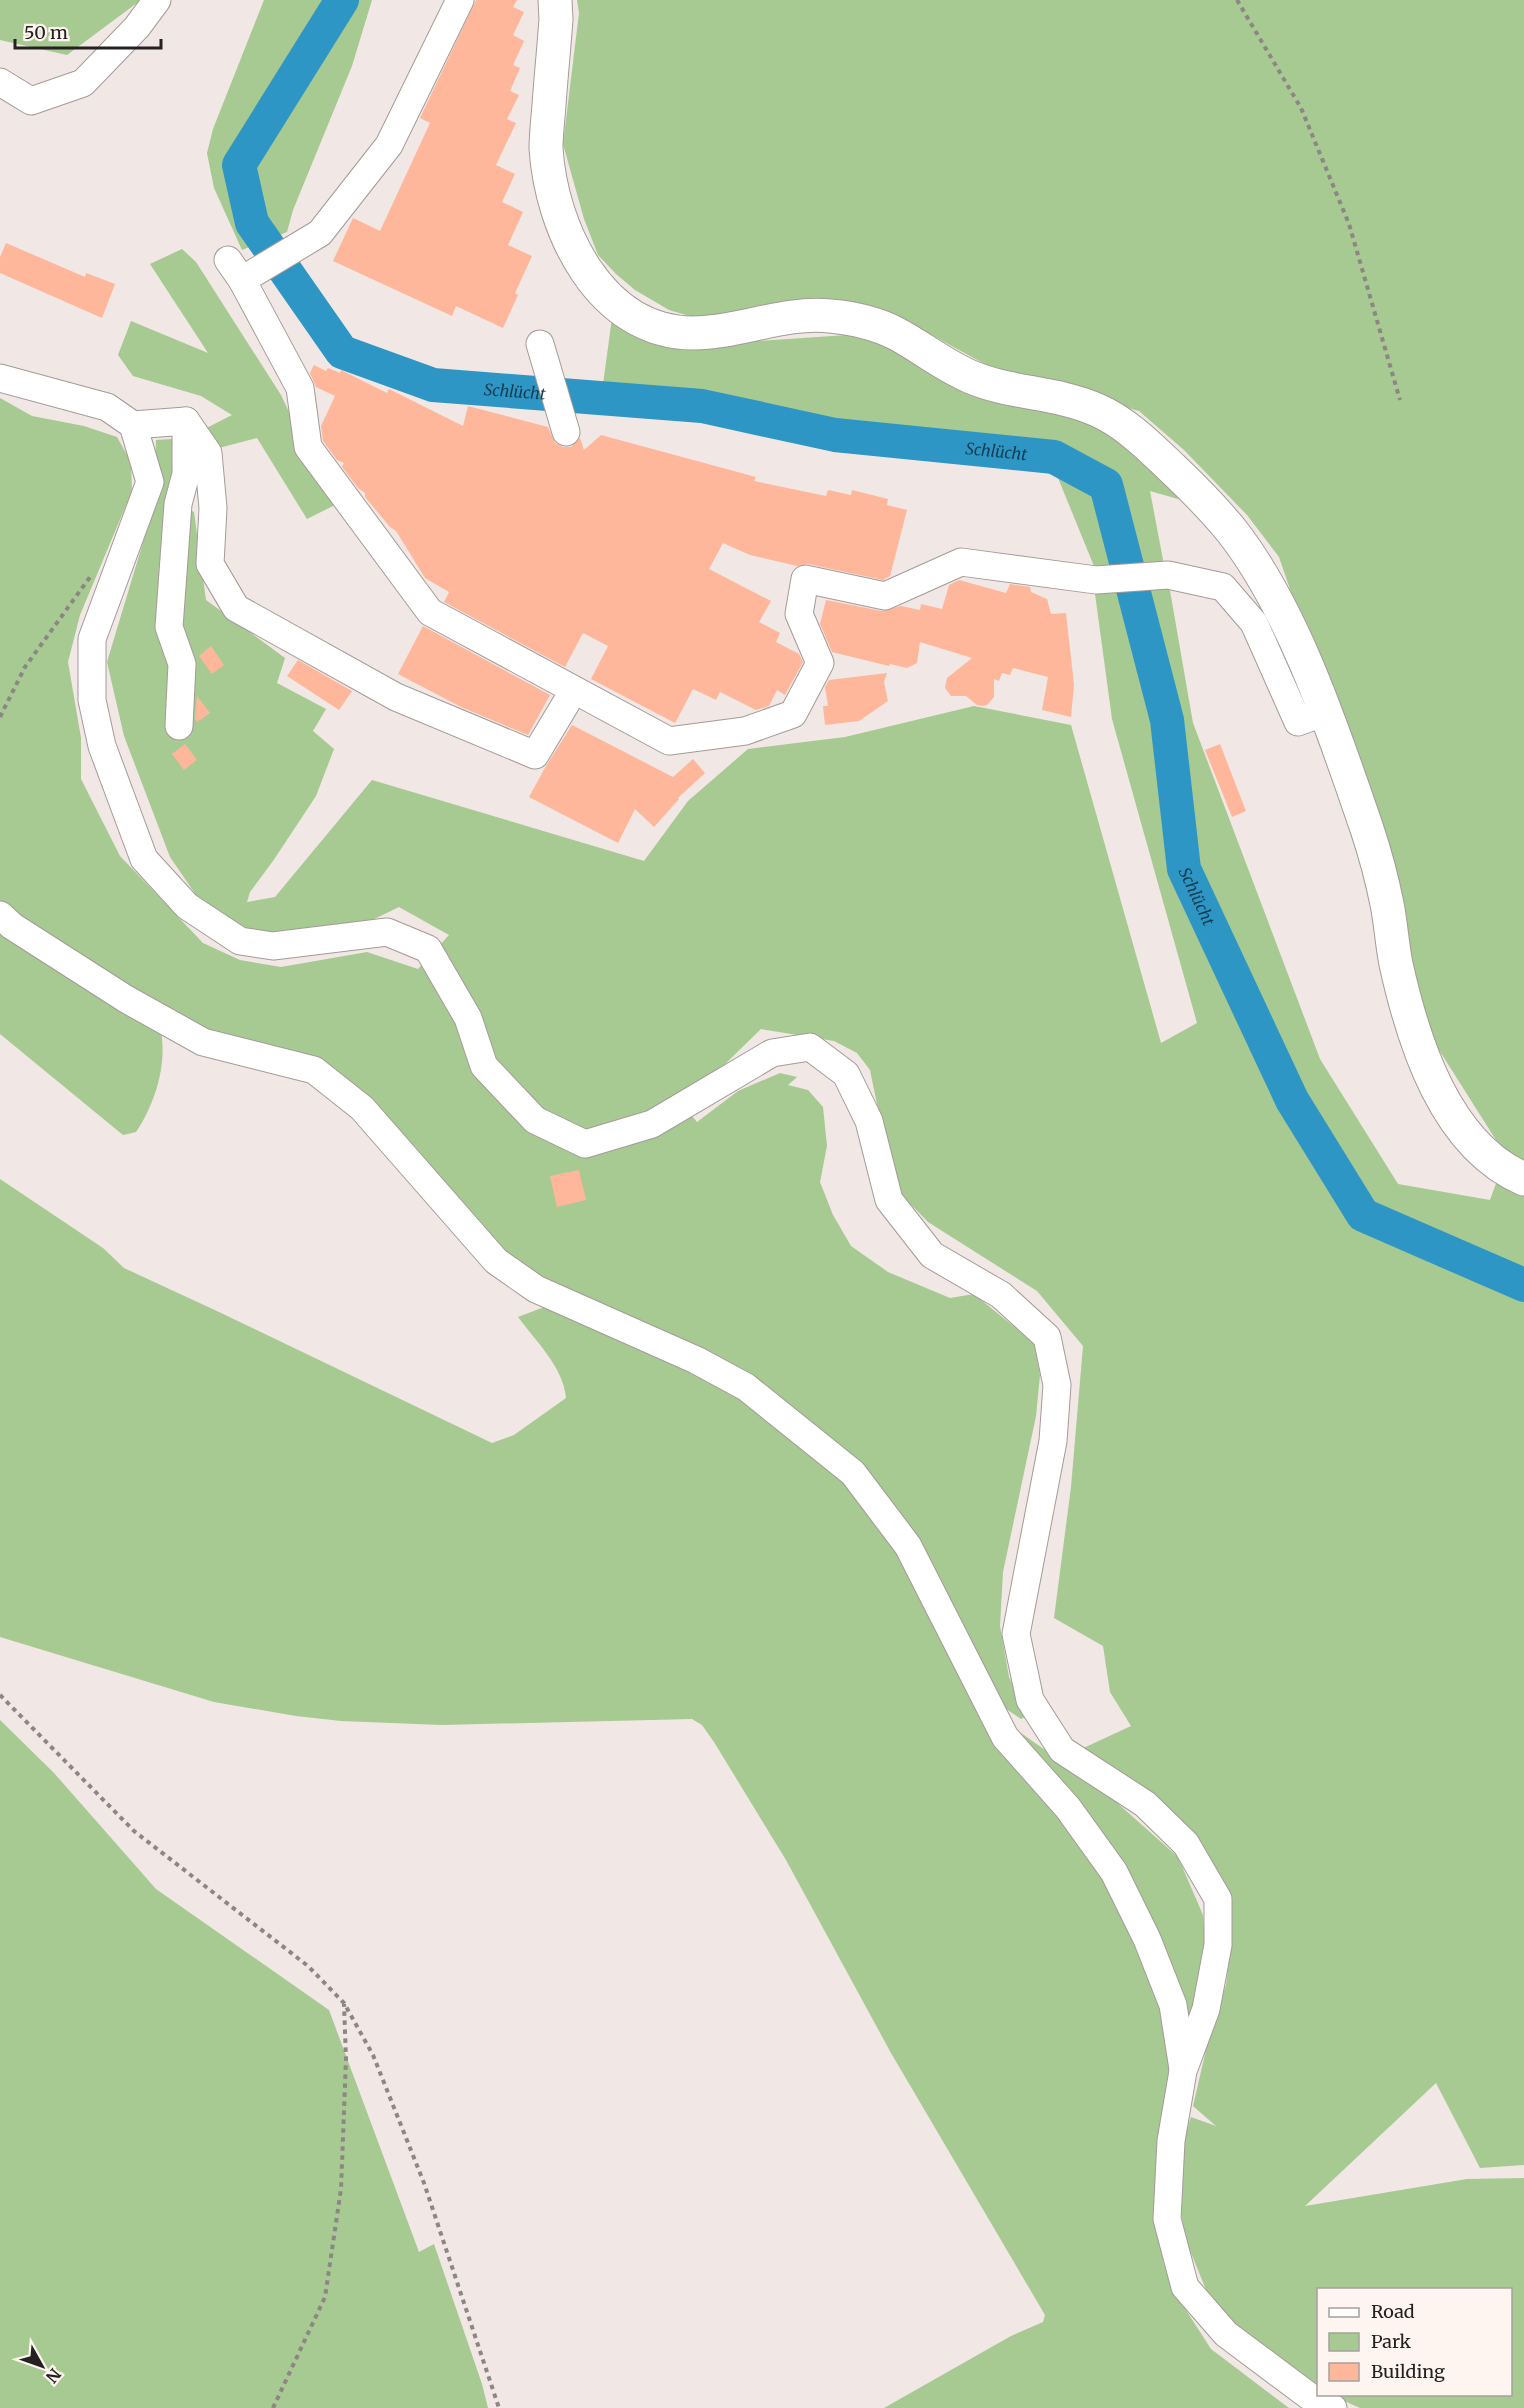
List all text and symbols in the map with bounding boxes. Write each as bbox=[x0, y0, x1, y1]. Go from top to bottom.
scale bar bbox=[15, 12, 160, 50]
text: 50 m bbox=[24, 21, 68, 44]
water label: Schlücht bbox=[483, 379, 547, 404]
water label: Schlücht bbox=[965, 438, 1028, 464]
water label: Schlücht bbox=[1175, 864, 1219, 929]
legend bbox=[1317, 2288, 1512, 2396]
text: Road bbox=[1371, 2300, 1415, 2323]
text: Park bbox=[1371, 2330, 1412, 2353]
north arrow bbox=[12, 2336, 72, 2396]
text: Building bbox=[1371, 2360, 1445, 2383]
text: N bbox=[42, 2364, 65, 2387]

